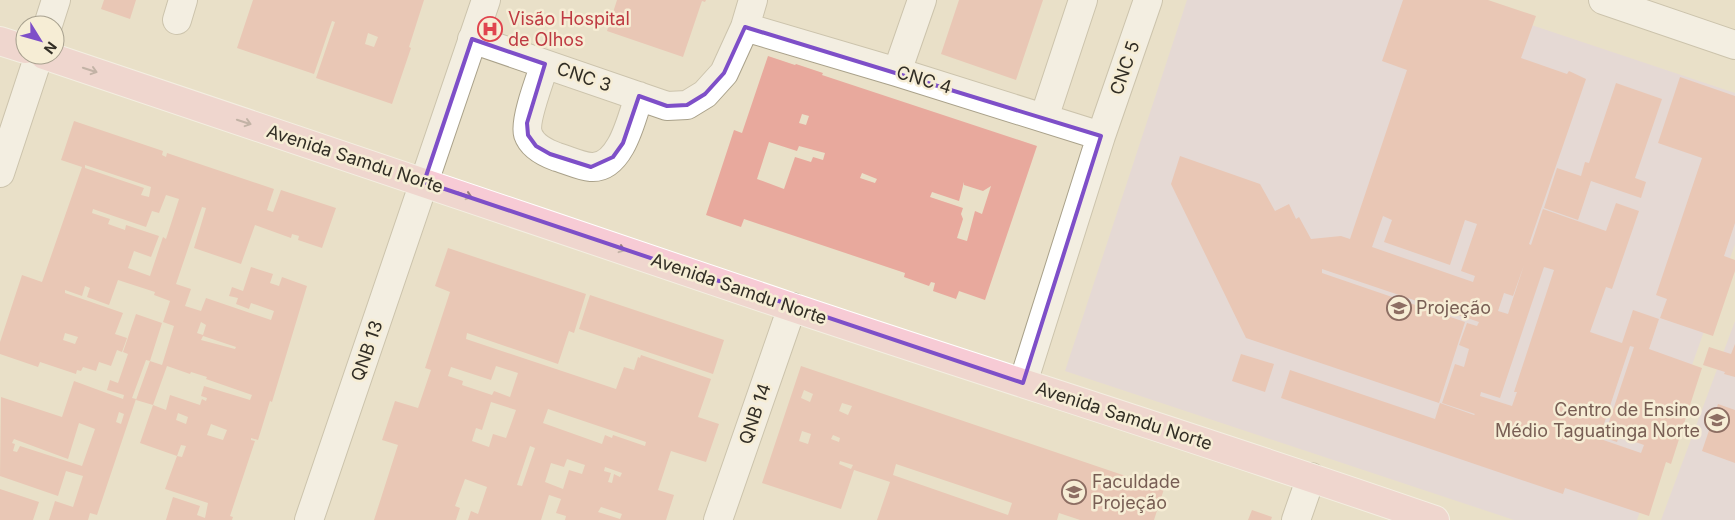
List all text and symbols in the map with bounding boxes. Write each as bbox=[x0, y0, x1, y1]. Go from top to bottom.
place label: Visão Hospital de Olhos bbox=[508, 8, 630, 50]
north arrow bbox=[15, 15, 65, 65]
hospital icon: Visão Hospital de Olhos bbox=[477, 16, 503, 42]
street label: CNC 5 bbox=[1106, 38, 1144, 98]
text: N bbox=[41, 39, 61, 58]
street label: CNC 3 bbox=[554, 57, 614, 96]
street label: CNC 4 bbox=[894, 61, 954, 98]
one-way arrow bbox=[82, 66, 98, 76]
one-way arrow bbox=[236, 117, 252, 127]
street label: Avenida Samdu Norte bbox=[264, 120, 446, 197]
one-way arrow bbox=[456, 191, 472, 201]
one-way arrow bbox=[610, 244, 626, 253]
street label: Avenida Samdu Norte bbox=[649, 249, 830, 328]
school or university icon: Projeção bbox=[1386, 295, 1412, 321]
place label: Projeção bbox=[1416, 297, 1491, 318]
street label: QNB 13 bbox=[346, 318, 387, 384]
street label: Avenida Samdu Norte bbox=[1033, 377, 1215, 454]
street label: QNB 14 bbox=[734, 381, 775, 447]
place label: Centro de Ensino Médio Taguatinga Norte bbox=[1495, 399, 1700, 441]
school or university icon: Centro de Ensino Médio Taguatinga Norte bbox=[1704, 407, 1730, 433]
place label: Faculdade Projeção bbox=[1092, 471, 1180, 513]
school or university icon: Faculdade Projeção bbox=[1061, 479, 1087, 505]

